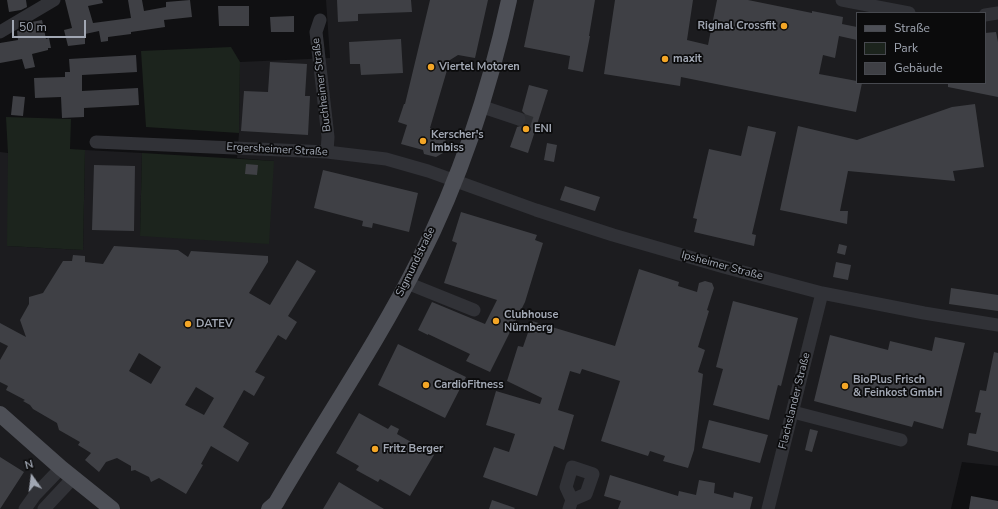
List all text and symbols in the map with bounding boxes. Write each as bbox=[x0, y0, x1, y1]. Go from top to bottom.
scale bar bbox=[14, 12, 88, 38]
legend bbox=[856, 12, 986, 84]
text: 50 m bbox=[19, 19, 47, 35]
place label: Riginal Crossfit bbox=[698, 19, 776, 33]
text: Straße bbox=[894, 20, 930, 36]
marker: Riginal Crossfit bbox=[779, 21, 789, 31]
street label: Buchheimer Straße bbox=[310, 37, 334, 133]
text: Park bbox=[894, 40, 918, 56]
place label: maxit bbox=[673, 52, 702, 66]
marker: maxit bbox=[660, 54, 670, 64]
place label: Viertel Motoren bbox=[439, 60, 520, 74]
text: Gebäude bbox=[894, 60, 943, 76]
marker: Viertel Motoren bbox=[426, 62, 436, 72]
place label: ENI bbox=[534, 122, 552, 136]
marker: ENI bbox=[521, 124, 531, 134]
place label: Kerscher's Imbiss bbox=[431, 128, 484, 154]
marker: Kerscher's Imbiss bbox=[418, 136, 428, 146]
street label: Ergersheimer Straße bbox=[226, 141, 328, 159]
street label: Sigmundstraße bbox=[394, 225, 438, 299]
street label: Ipsheimer Straße bbox=[680, 249, 764, 283]
place label: Clubhouse Nürnberg bbox=[504, 308, 558, 334]
marker: Clubhouse Nürnberg bbox=[491, 316, 501, 326]
place label: DATEV bbox=[196, 317, 233, 331]
marker: DATEV bbox=[183, 319, 193, 329]
street label: Flachslander Straße bbox=[777, 351, 813, 451]
place label: BioPlus Frisch & Feinkost GmbH bbox=[853, 373, 943, 399]
place label: CardioFitness bbox=[434, 378, 504, 392]
marker: CardioFitness bbox=[421, 380, 431, 390]
marker: BioPlus Frisch & Feinkost GmbH bbox=[840, 381, 850, 391]
place label: Fritz Berger bbox=[383, 442, 443, 456]
marker: Fritz Berger bbox=[370, 444, 380, 454]
north arrow bbox=[12, 457, 52, 497]
text: N bbox=[23, 457, 35, 473]

